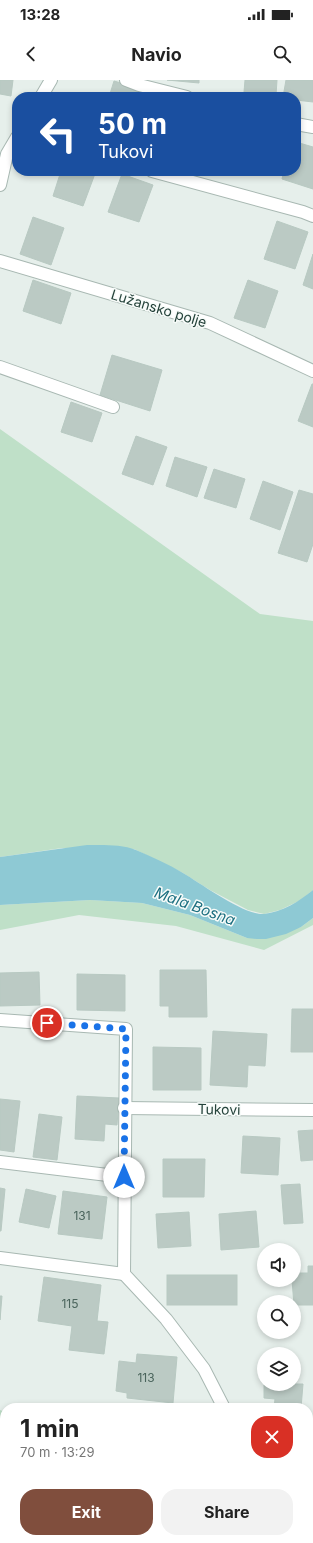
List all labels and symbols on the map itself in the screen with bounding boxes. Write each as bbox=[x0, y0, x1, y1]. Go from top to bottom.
street label: Lužansko polje bbox=[109, 285, 209, 331]
water label: Mala Bosna bbox=[152, 883, 238, 929]
pin bbox=[30, 1006, 64, 1040]
street label: Tukovi bbox=[197, 1100, 241, 1118]
position arrow bbox=[103, 1156, 145, 1198]
house number: 131 bbox=[73, 1208, 91, 1223]
house number: 115 bbox=[61, 1296, 79, 1311]
house number: 113 bbox=[137, 1370, 155, 1385]

